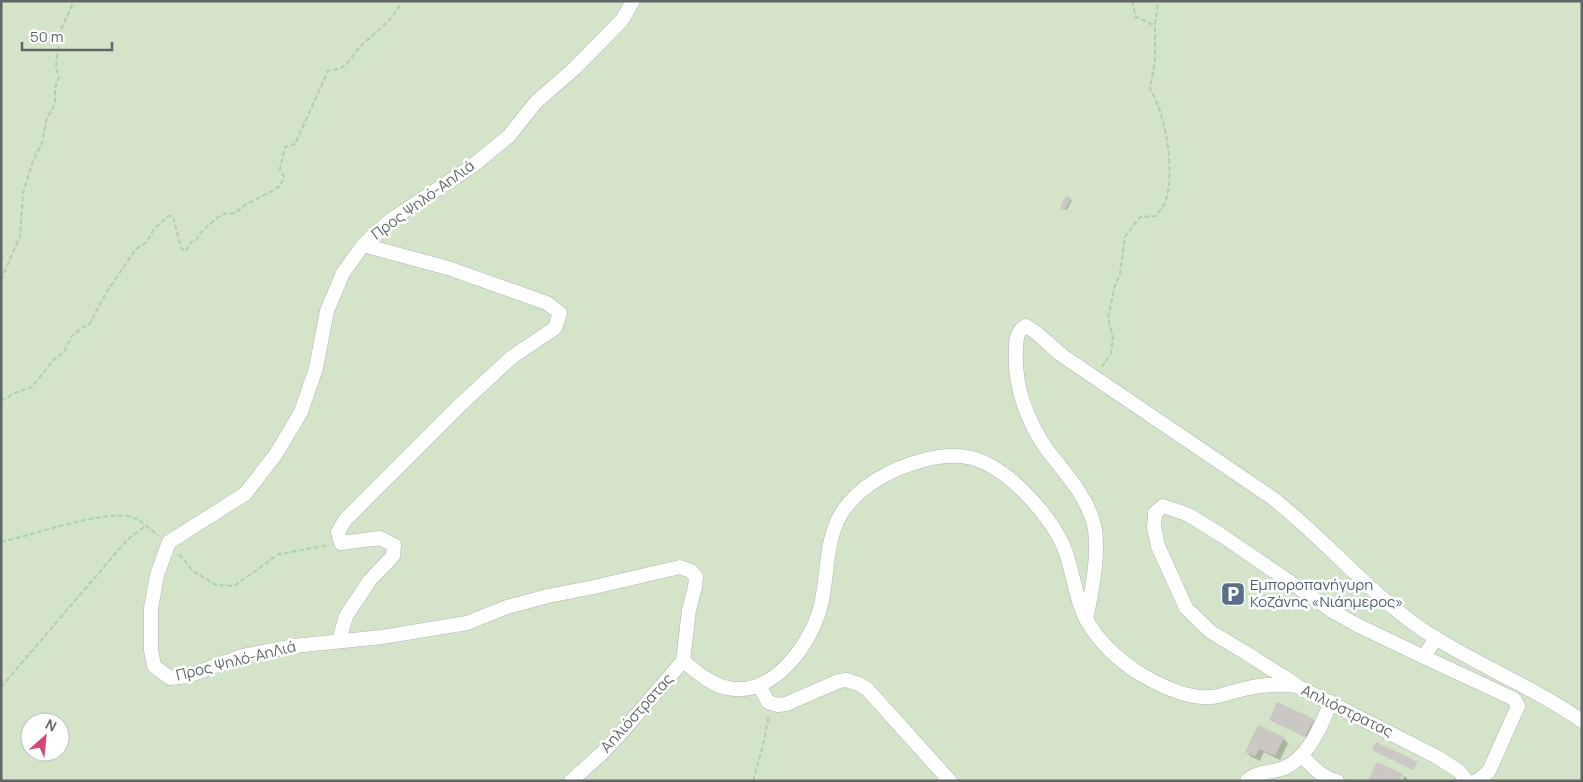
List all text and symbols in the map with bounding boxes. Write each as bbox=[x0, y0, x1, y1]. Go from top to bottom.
scale bar bbox=[22, 20, 112, 52]
text: 50 m bbox=[30, 26, 64, 47]
street label: Προς Ψηλό-ΑηΛιά bbox=[367, 155, 479, 244]
place label: Εμποροπανήγυρη Κοζάνης «Νιάημερος» bbox=[1250, 574, 1403, 612]
parking icon: Εμποροπανήγυρη Κοζάνης «Νιάημερος» bbox=[1220, 581, 1246, 607]
street label: Προς Ψηλό-ΑηΛιά bbox=[174, 635, 298, 686]
street label: Αηλιόστρατας bbox=[595, 669, 678, 757]
street label: Αηλιόστρατας bbox=[1298, 679, 1397, 742]
north arrow bbox=[20, 712, 70, 762]
text: N bbox=[42, 714, 60, 736]

